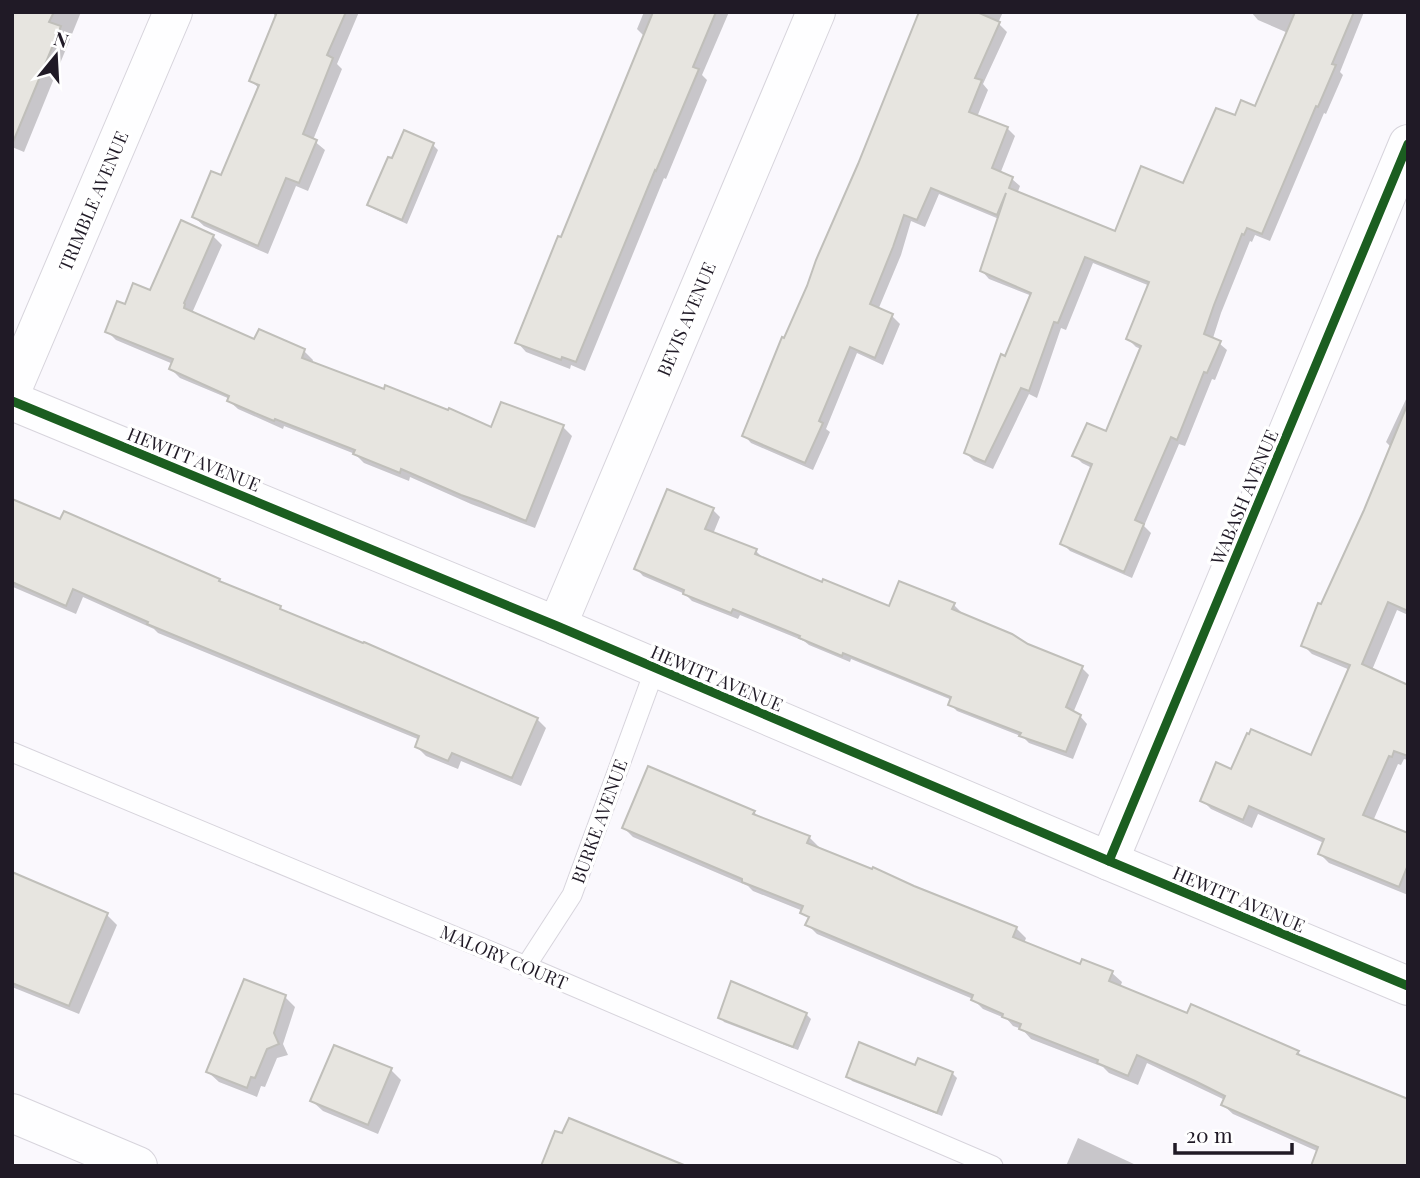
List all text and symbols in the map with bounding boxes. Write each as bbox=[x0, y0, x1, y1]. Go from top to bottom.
north arrow bbox=[21, 21, 91, 91]
text: N bbox=[51, 24, 72, 53]
street label: TRIMBLE AVENUE bbox=[53, 127, 133, 275]
street label: BEVIS AVENUE bbox=[651, 258, 721, 380]
street label: HEWITT AVENUE bbox=[124, 421, 264, 497]
street label: WABASH AVENUE bbox=[1204, 426, 1283, 569]
street label: HEWITT AVENUE bbox=[647, 639, 787, 717]
street label: BURKE AVENUE bbox=[565, 756, 633, 886]
street label: HEWITT AVENUE bbox=[1169, 860, 1309, 938]
street label: MALORY COURT bbox=[437, 919, 571, 995]
scale bar bbox=[1175, 1112, 1292, 1156]
text: 20 m bbox=[1186, 1120, 1233, 1148]

